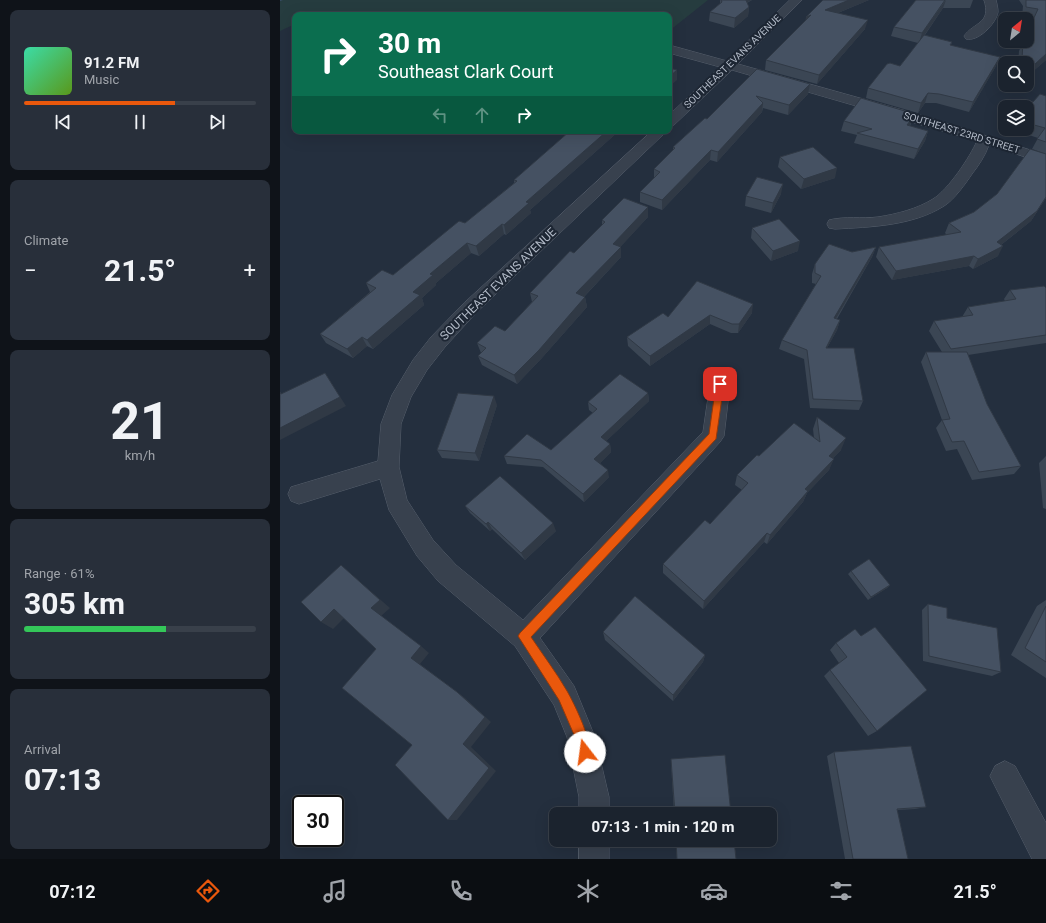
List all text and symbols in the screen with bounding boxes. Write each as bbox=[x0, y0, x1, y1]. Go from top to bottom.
street label: SOUTHEAST EVANS AVENUE bbox=[682, 12, 783, 110]
north arrow bbox=[998, 12, 1034, 48]
map controls bbox=[998, 12, 1034, 136]
text: 30 m bbox=[378, 27, 441, 60]
icon: right bbox=[312, 28, 364, 80]
text: 91.2 FM bbox=[84, 54, 139, 72]
button: search bbox=[998, 56, 1034, 92]
text: Southeast Clark Court bbox=[378, 61, 554, 82]
text: Music bbox=[84, 72, 119, 87]
button: layers bbox=[998, 100, 1034, 136]
icon: left bbox=[429, 104, 451, 126]
icon: ahead bbox=[471, 104, 493, 126]
icon: right bbox=[513, 104, 535, 126]
street label: SOUTHEAST 23RD STREET bbox=[903, 110, 1021, 155]
icon: previous bbox=[52, 111, 74, 133]
icon: pause bbox=[129, 111, 151, 133]
icon: next bbox=[206, 111, 228, 133]
street label: SOUTHEAST EVANS AVENUE bbox=[437, 225, 559, 343]
text: Climate bbox=[24, 233, 68, 248]
text: 21.5° bbox=[104, 253, 176, 288]
text: − bbox=[24, 258, 37, 283]
text: + bbox=[244, 258, 256, 283]
pin bbox=[703, 367, 737, 401]
icon: arrive bbox=[709, 373, 731, 395]
text: 21 bbox=[110, 391, 170, 452]
text: km/h bbox=[125, 448, 155, 463]
text: Range · 61% bbox=[24, 566, 94, 581]
text: 305 km bbox=[24, 586, 125, 621]
position arrow bbox=[564, 731, 606, 773]
text: Arrival bbox=[24, 742, 61, 757]
text: 07:13 bbox=[24, 762, 101, 797]
speed limit sign: 30 bbox=[292, 795, 344, 847]
text: 07:13 · 1 min · 120 m bbox=[592, 818, 734, 836]
icon: directions bbox=[194, 877, 222, 905]
icon: music bbox=[321, 877, 349, 905]
icon: phone bbox=[447, 877, 475, 905]
icon: climate bbox=[574, 877, 602, 905]
icon: car bbox=[700, 877, 728, 905]
icon: filters bbox=[827, 877, 855, 905]
text: 07:12 bbox=[49, 881, 96, 902]
text: 21.5° bbox=[953, 881, 997, 902]

